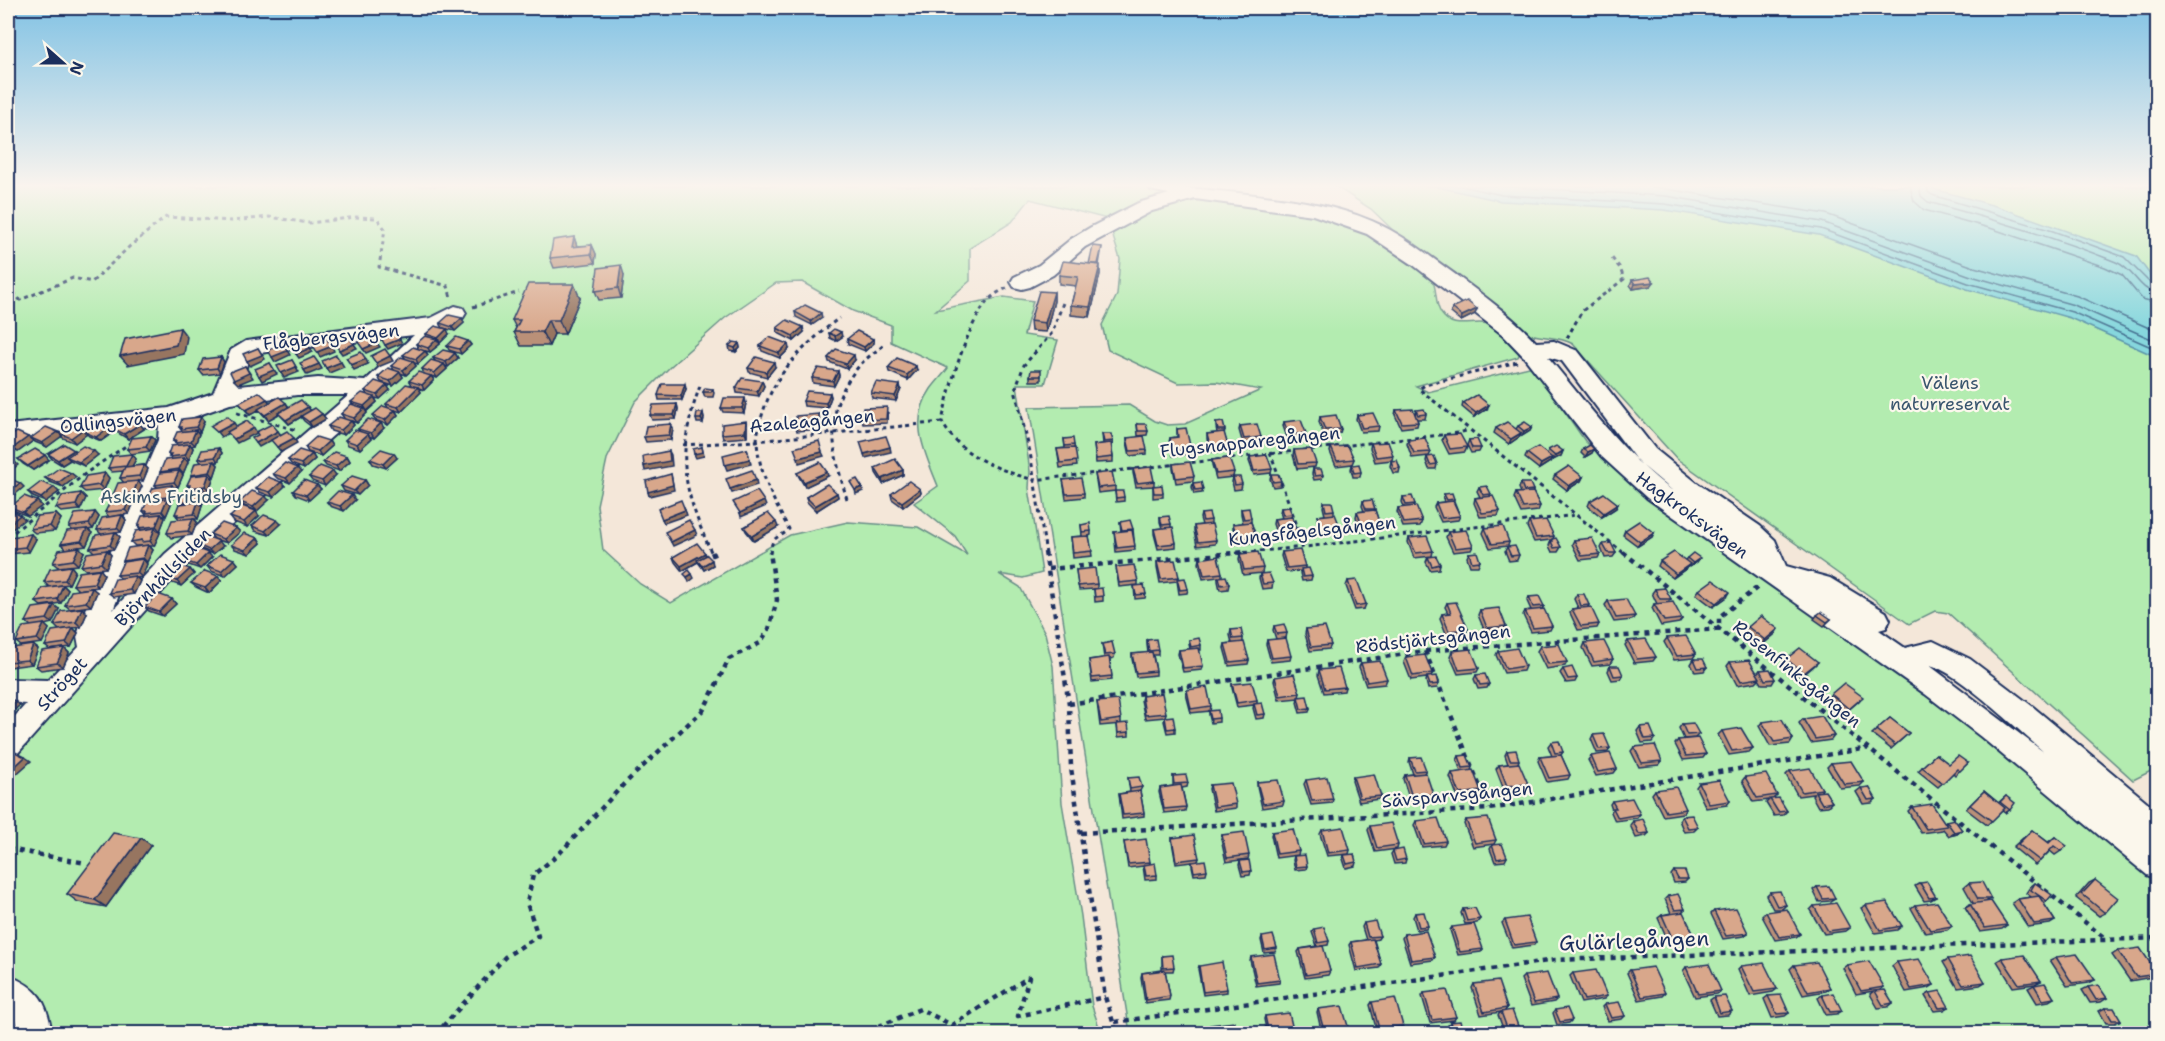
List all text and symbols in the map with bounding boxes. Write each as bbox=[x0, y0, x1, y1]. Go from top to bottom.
north arrow bbox=[33, 33, 93, 93]
text: N bbox=[64, 59, 89, 78]
street label: Flågbergsvägen bbox=[262, 318, 400, 356]
park label: Välens naturreservat bbox=[1890, 371, 2010, 416]
street label: Odlingsvägen bbox=[59, 403, 177, 439]
street label: Azaleagången bbox=[749, 404, 875, 438]
street label: Flugsnapparegången bbox=[1159, 421, 1341, 463]
street label: Hagkroksvägen bbox=[1631, 466, 1753, 564]
park label: Askims Fritidsby bbox=[100, 485, 242, 509]
street label: Kungsfågelsgången bbox=[1227, 510, 1397, 552]
street label: Björnhällsliden bbox=[109, 522, 217, 632]
street label: Rosenfinksgången bbox=[1728, 615, 1866, 733]
street label: Rödstjärtsgången bbox=[1354, 619, 1512, 659]
street label: Ströget bbox=[31, 652, 93, 716]
street label: Sävsparvsgången bbox=[1381, 776, 1533, 814]
street label: Gulärlegången bbox=[1558, 924, 1710, 958]

